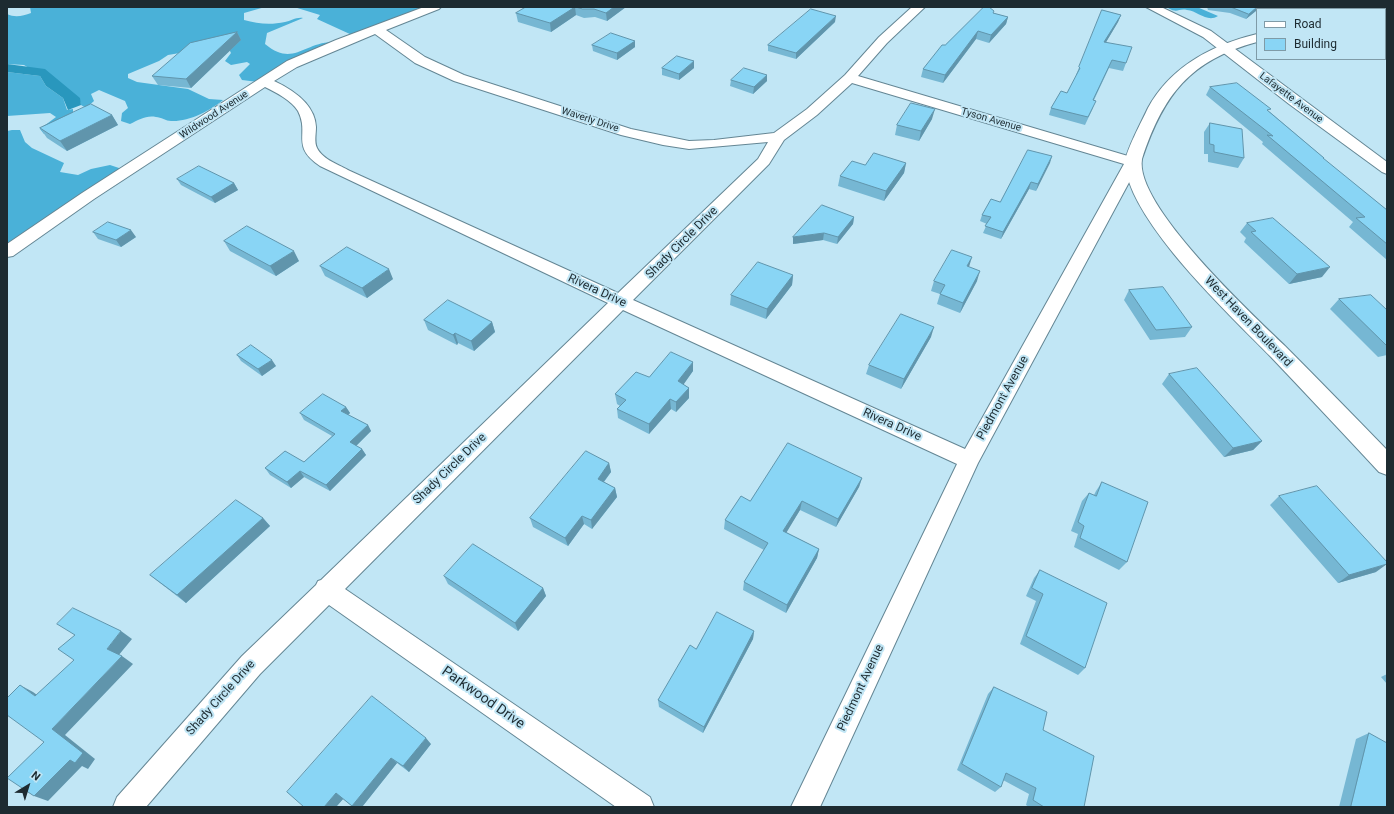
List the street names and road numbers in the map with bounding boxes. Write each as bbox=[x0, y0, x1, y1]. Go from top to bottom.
street label: Lafayette Avenue bbox=[1257, 70, 1325, 126]
street label: Wildwood Avenue bbox=[178, 88, 250, 142]
street label: Waverly Drive bbox=[560, 105, 620, 135]
street label: Tyson Avenue bbox=[960, 106, 1022, 134]
street label: Shady Circle Drive bbox=[643, 204, 721, 282]
street label: Rivera Drive bbox=[566, 271, 628, 311]
street label: West Haven Boulevard bbox=[1201, 274, 1295, 370]
street label: Piedmont Avenue bbox=[974, 354, 1032, 442]
street label: Rivera Drive bbox=[860, 406, 924, 444]
street label: Shady Circle Drive bbox=[411, 431, 489, 507]
street label: Piedmont Avenue bbox=[835, 642, 887, 734]
street label: Shady Circle Drive bbox=[184, 658, 258, 738]
street label: Parkwood Drive bbox=[438, 663, 528, 733]

